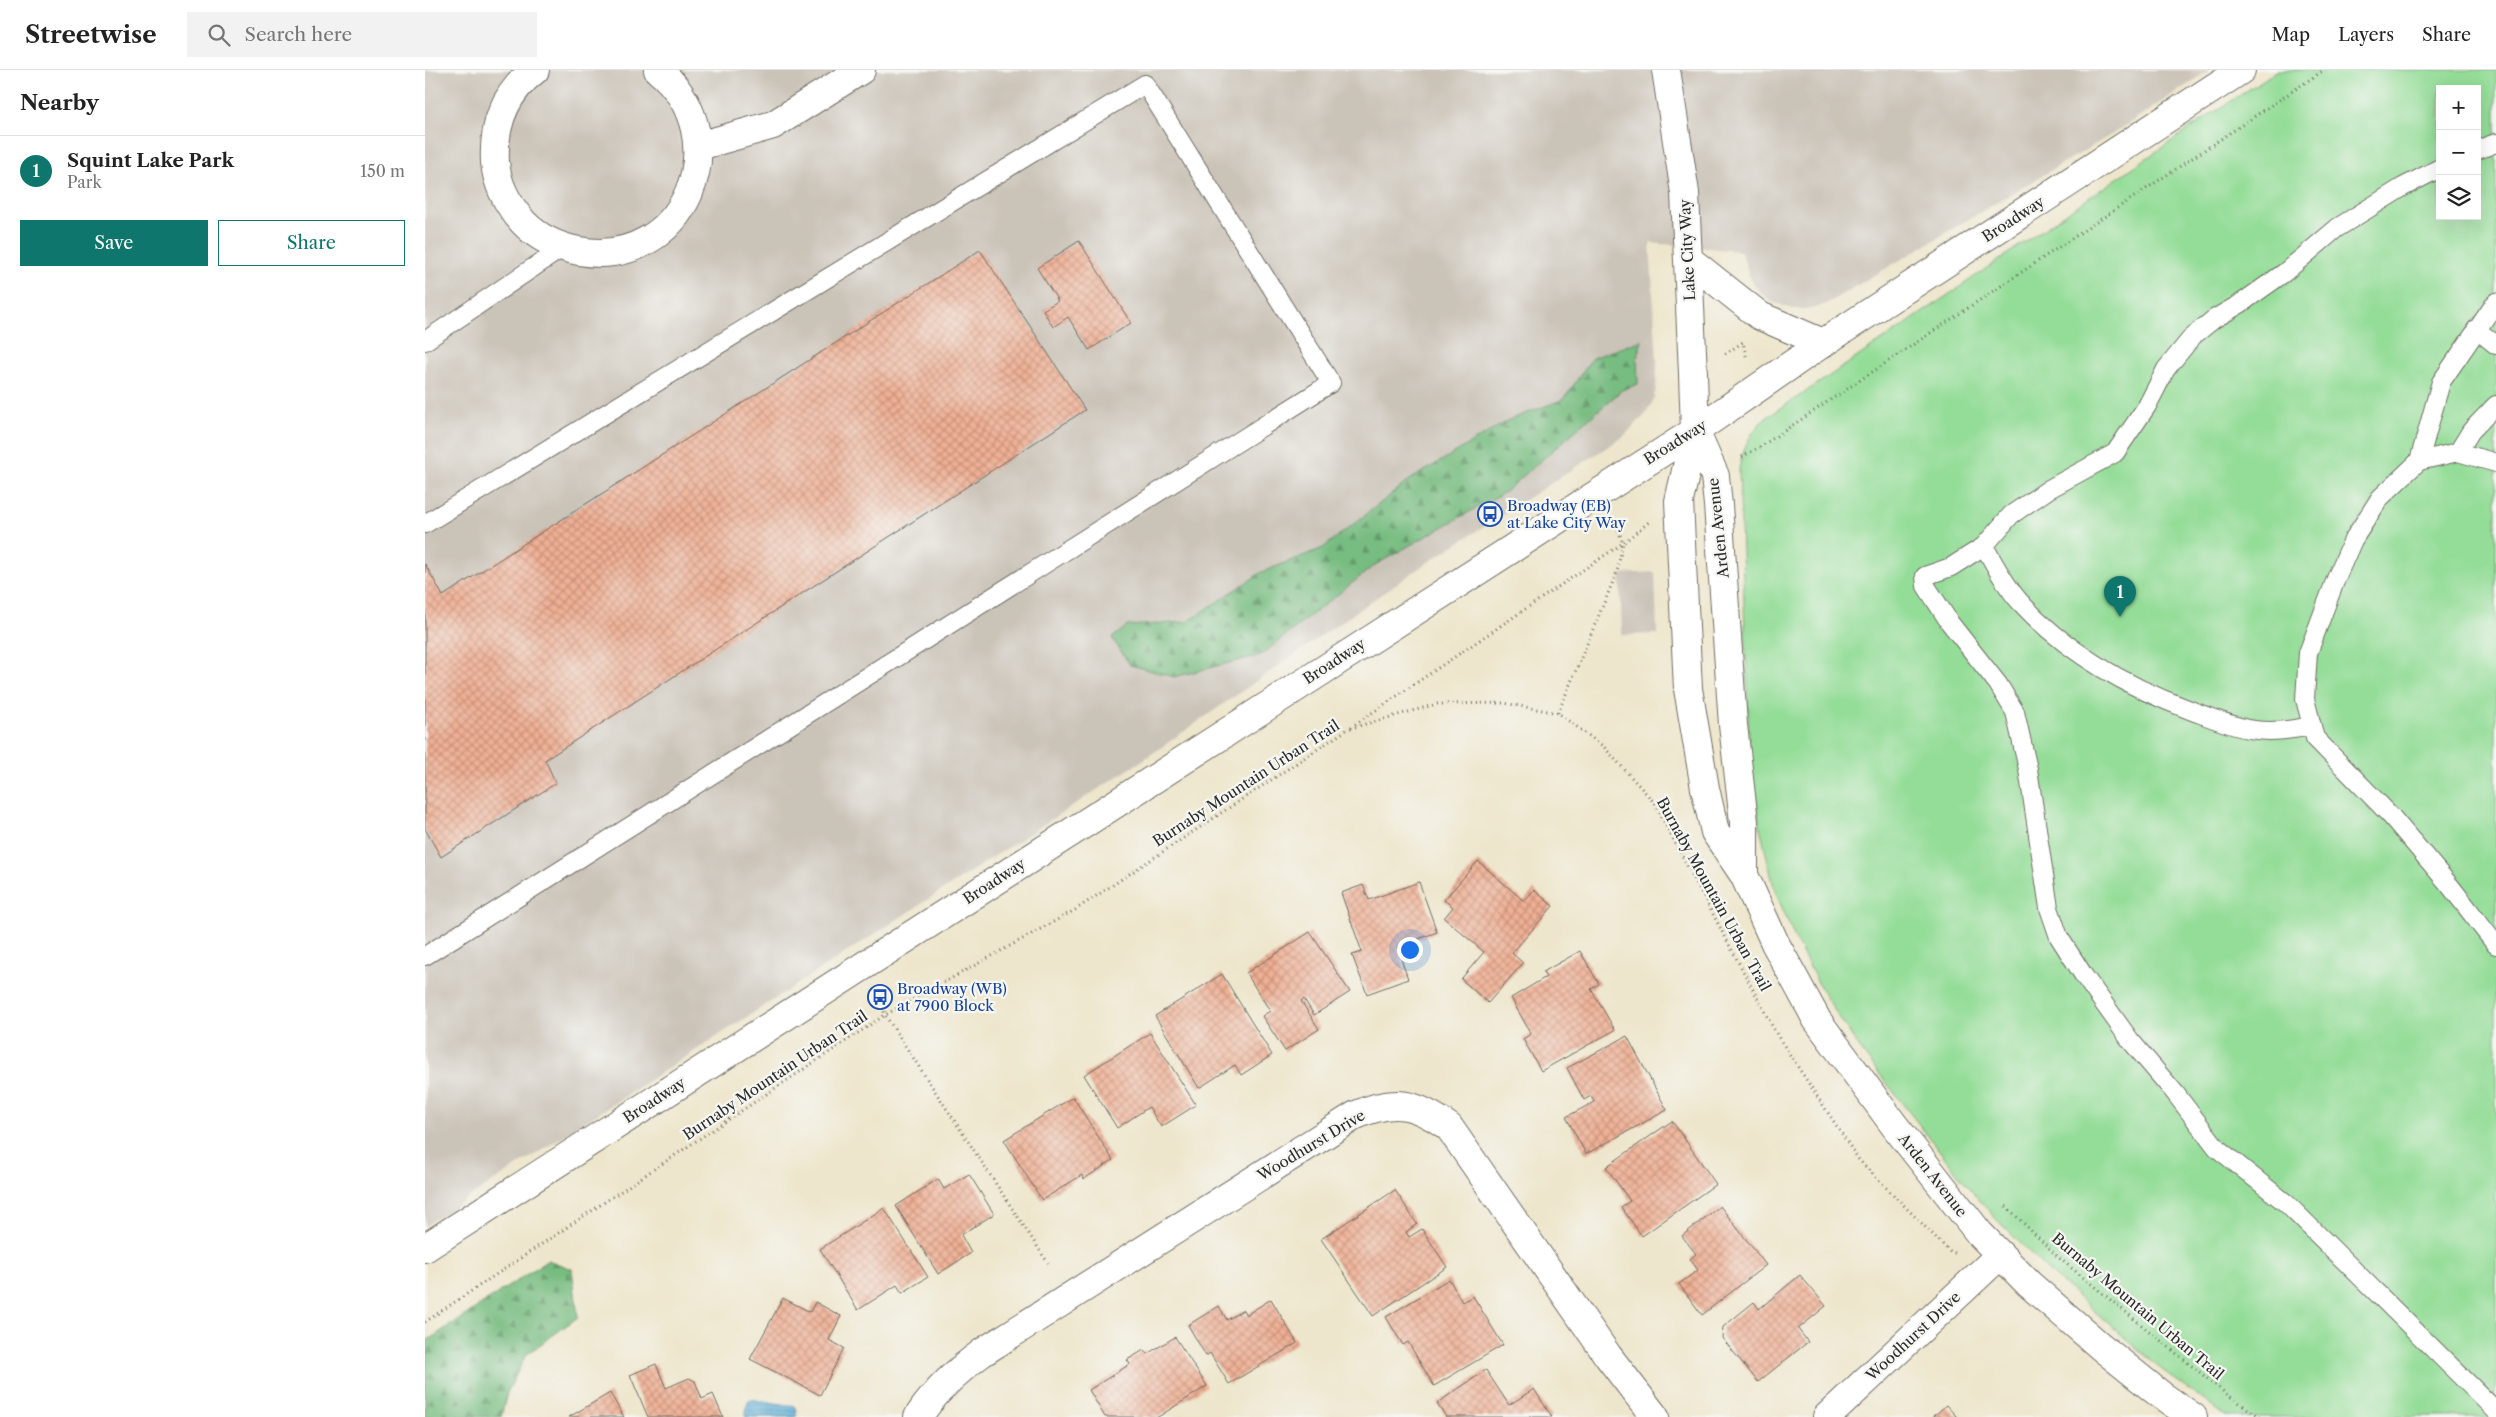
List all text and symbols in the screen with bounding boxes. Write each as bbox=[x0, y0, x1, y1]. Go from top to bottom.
search box bbox=[187, 12, 537, 57]
text: Streetwise bbox=[25, 20, 157, 49]
icon: search bbox=[205, 21, 233, 49]
text: Search here bbox=[245, 23, 352, 46]
text: Map bbox=[2272, 24, 2310, 46]
text: Layers bbox=[2338, 24, 2394, 46]
text: Share bbox=[2422, 24, 2471, 46]
map controls bbox=[2436, 85, 2481, 220]
button: + bbox=[2436, 85, 2481, 130]
text: Nearby bbox=[20, 90, 99, 115]
button: − bbox=[2436, 130, 2481, 175]
text: Squint Lake Park bbox=[67, 149, 234, 172]
text: 1 bbox=[32, 161, 40, 181]
text: 150 m bbox=[360, 161, 405, 181]
text: Park bbox=[67, 172, 102, 192]
button: layers bbox=[2436, 175, 2481, 220]
street label: Broadway bbox=[1978, 191, 2048, 246]
street label: Lake City Way bbox=[1675, 198, 1699, 301]
button: Save bbox=[20, 220, 208, 266]
button: Share bbox=[218, 220, 405, 266]
street label: Broadway bbox=[1640, 415, 1710, 469]
street label: Arden Avenue bbox=[1703, 477, 1733, 580]
place label: Broadway (EB) at Lake City Way bbox=[1507, 496, 1627, 532]
bus stop icon: Broadway (EB) at Lake City Way bbox=[1477, 501, 1503, 527]
pin: 1 bbox=[2104, 576, 2136, 617]
street label: Broadway bbox=[1299, 633, 1369, 688]
street label: Burnaby Mountain Urban Trail bbox=[1149, 715, 1343, 851]
street label: Burnaby Mountain Urban Trail bbox=[1653, 794, 1776, 995]
street label: Broadway bbox=[959, 853, 1029, 908]
your location bbox=[1397, 937, 1423, 963]
place label: Broadway (WB) at 7900 Block bbox=[897, 979, 1007, 1015]
bus stop icon: Broadway (WB) at 7900 Block bbox=[867, 984, 893, 1010]
street label: Burnaby Mountain Urban Trail bbox=[679, 1006, 871, 1144]
street label: Broadway bbox=[619, 1072, 689, 1127]
street label: Woodhurst Drive bbox=[1253, 1105, 1368, 1185]
street label: Arden Avenue bbox=[1894, 1129, 1972, 1221]
street label: Burnaby Mountain Urban Trail bbox=[2048, 1228, 2228, 1384]
street label: Woodhurst Drive bbox=[1861, 1287, 1964, 1385]

